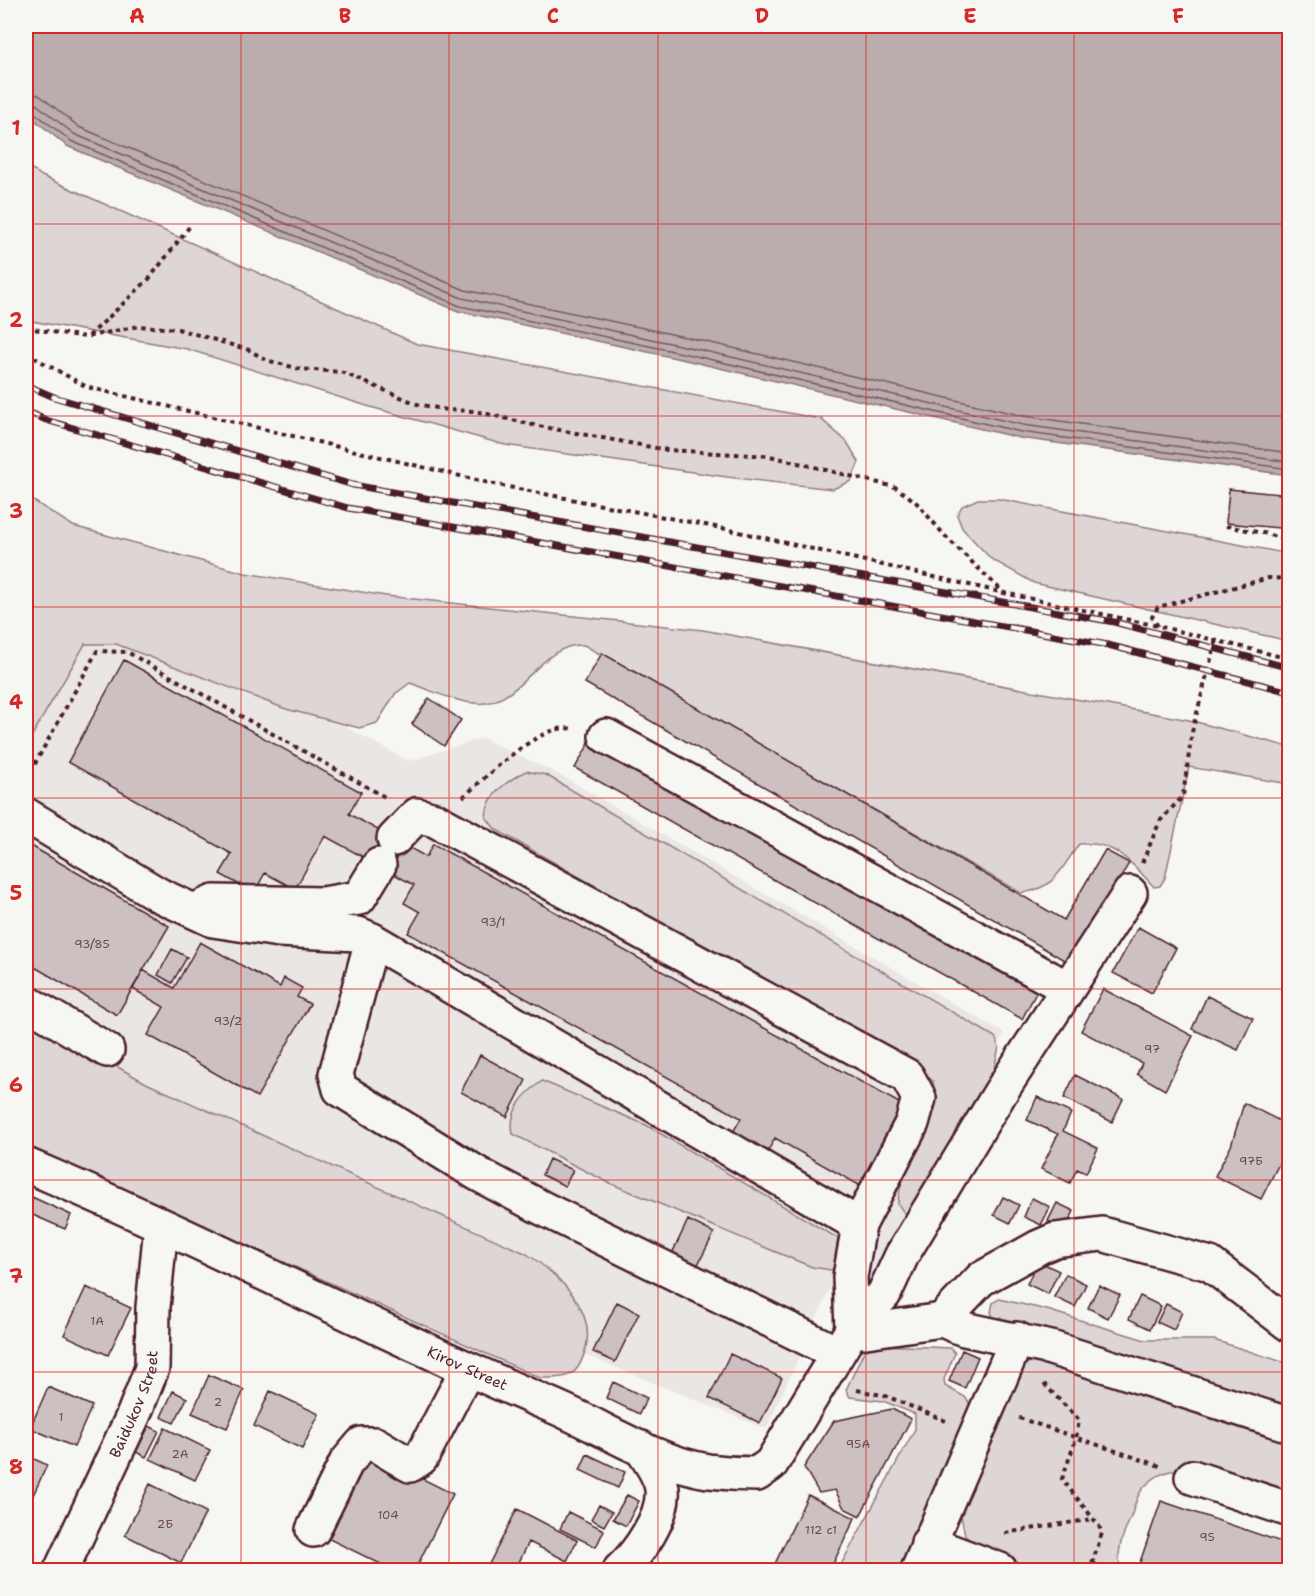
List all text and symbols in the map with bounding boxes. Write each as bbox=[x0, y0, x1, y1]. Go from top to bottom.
text: A bbox=[129, 3, 145, 29]
text: B bbox=[339, 3, 351, 29]
text: C bbox=[547, 3, 559, 29]
text: D bbox=[755, 3, 769, 29]
text: E bbox=[963, 3, 977, 29]
text: F bbox=[1172, 3, 1184, 29]
text: 1 bbox=[11, 115, 21, 141]
text: 2 bbox=[9, 307, 23, 333]
text: 3 bbox=[9, 498, 23, 524]
text: 4 bbox=[9, 689, 23, 715]
text: 5 bbox=[10, 880, 22, 906]
house number: 93/1 bbox=[480, 914, 506, 930]
house number: 93/85 bbox=[74, 936, 110, 952]
house number: 93/2 bbox=[214, 1013, 242, 1029]
house number: 97 bbox=[1144, 1041, 1160, 1057]
text: 6 bbox=[9, 1072, 23, 1098]
house number: 97Б bbox=[1239, 1153, 1263, 1169]
text: 7 bbox=[9, 1263, 23, 1289]
house number: 1А bbox=[90, 1313, 104, 1329]
street label: Kirov Street bbox=[424, 1342, 511, 1395]
street label: Baidukov Street bbox=[105, 1350, 162, 1461]
house number: 2 bbox=[214, 1394, 222, 1410]
house number: 1 bbox=[58, 1409, 64, 1425]
house number: 95А bbox=[846, 1436, 870, 1452]
house number: 2А bbox=[171, 1446, 189, 1462]
text: 8 bbox=[9, 1454, 23, 1480]
house number: 104 bbox=[377, 1507, 399, 1523]
house number: 2Б bbox=[157, 1516, 173, 1532]
house number: 112 с1 bbox=[805, 1522, 837, 1538]
house number: 95 bbox=[1199, 1529, 1215, 1545]

